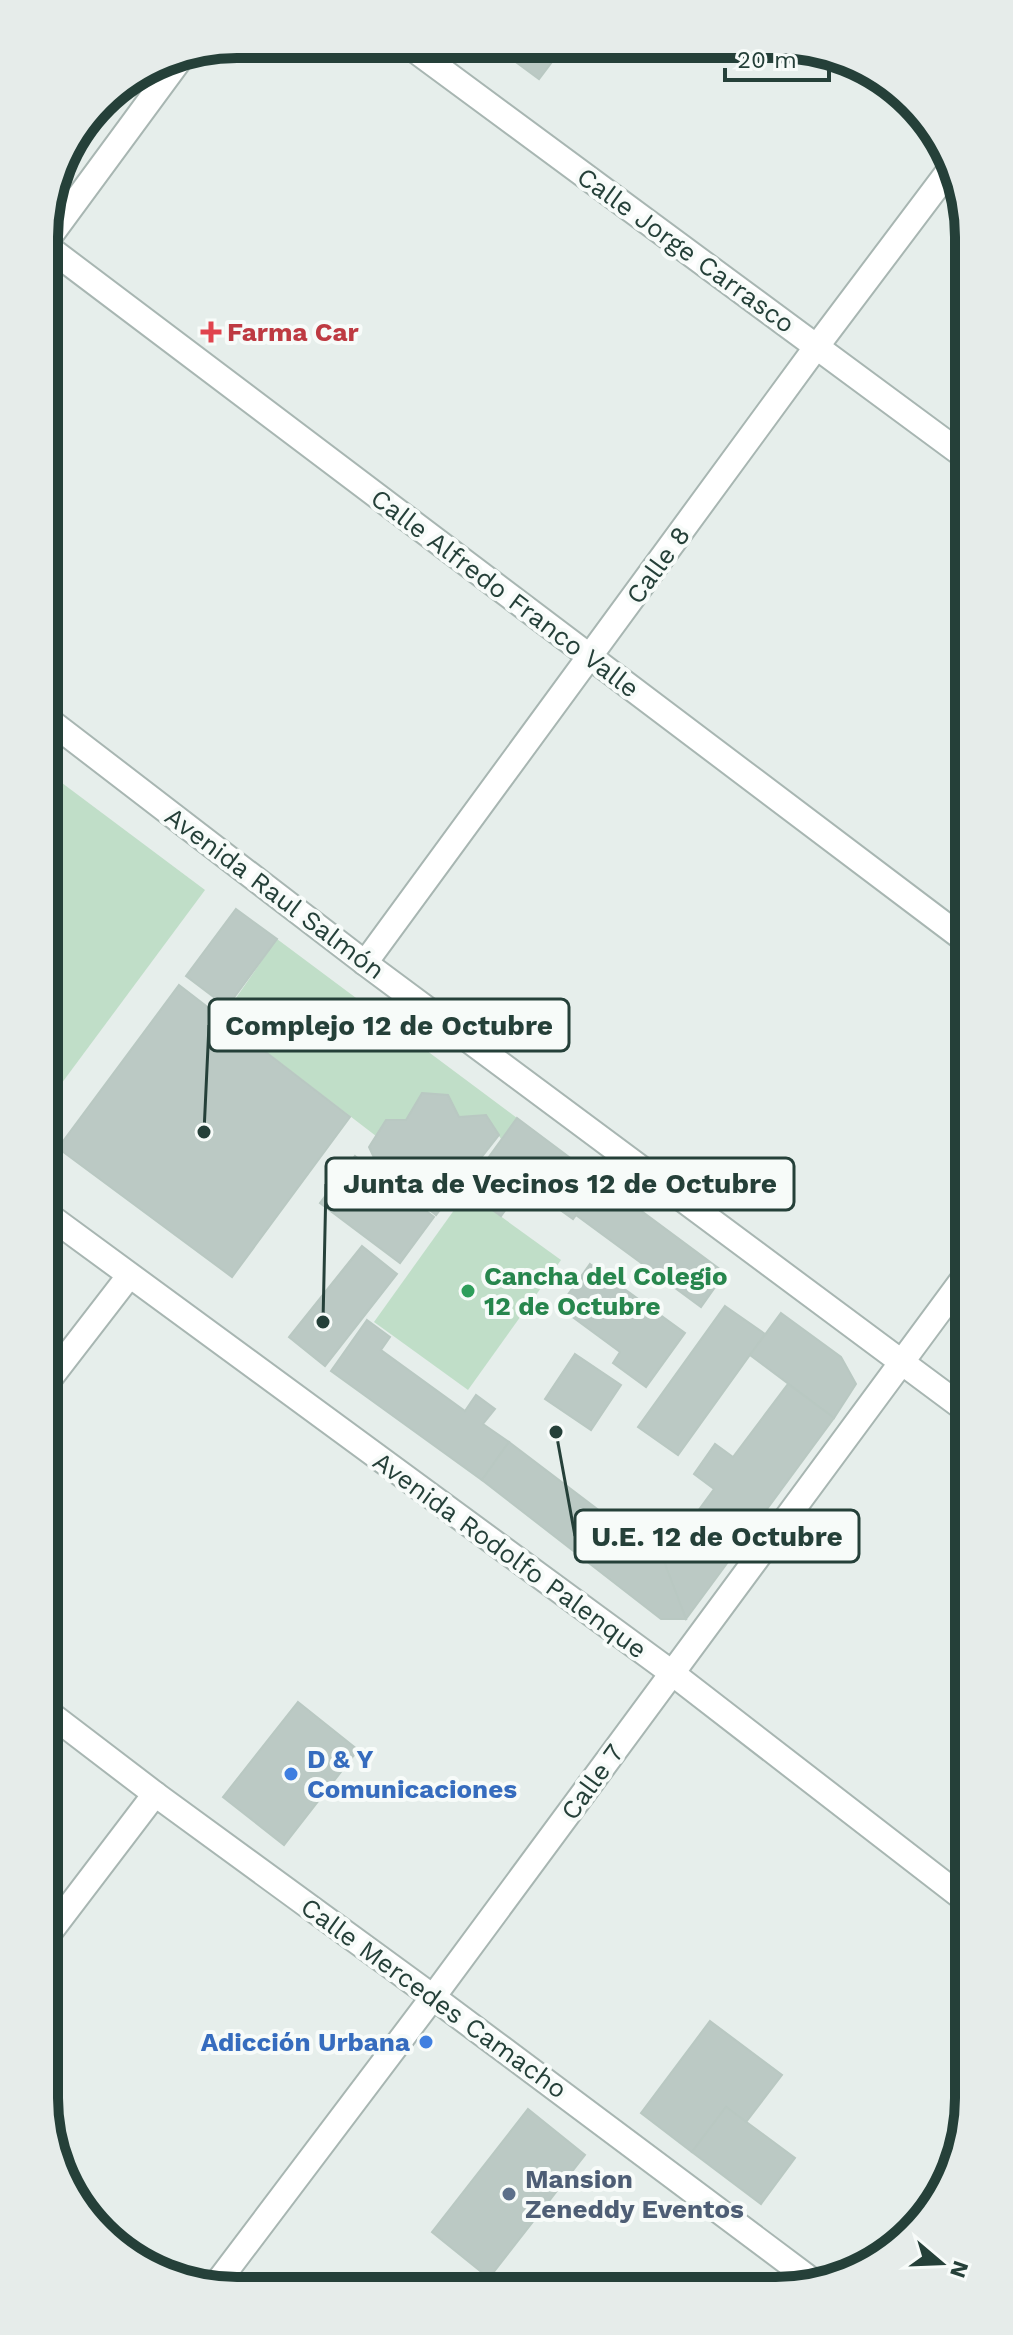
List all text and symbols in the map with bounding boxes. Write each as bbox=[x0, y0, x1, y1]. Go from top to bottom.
scale bar bbox=[725, 32, 829, 82]
text: 20 m bbox=[737, 46, 797, 74]
street label: Calle Jorge Carrasco bbox=[571, 161, 801, 339]
place label: Farma Car bbox=[227, 317, 359, 347]
marker: Farma Car bbox=[202, 323, 220, 341]
street label: Calle Alfredo Franco Valle bbox=[365, 482, 645, 704]
street label: Calle 8 bbox=[620, 520, 696, 610]
street label: Avenida Raul Salmón bbox=[159, 801, 391, 985]
callout: Complejo 12 de Octubre bbox=[209, 999, 569, 1051]
text: Complejo 12 de Octubre bbox=[225, 1009, 553, 1042]
callout: Junta de Vecinos 12 de Octubre bbox=[326, 1158, 794, 1210]
text: Junta de Vecinos 12 de Octubre bbox=[343, 1167, 777, 1200]
place label: Cancha del Colegio 12 de Octubre bbox=[484, 1261, 727, 1321]
marker: Cancha del Colegio 12 de Octubre bbox=[459, 1282, 477, 1300]
street label: Avenida Rodolfo Palenque bbox=[367, 1446, 653, 1664]
callout: U.E. 12 de Octubre bbox=[575, 1510, 859, 1562]
text: U.E. 12 de Octubre bbox=[591, 1520, 843, 1553]
street label: Calle 7 bbox=[555, 1738, 629, 1826]
place label: D & Y Comunicaciones bbox=[307, 1744, 517, 1804]
marker: D & Y Comunicaciones bbox=[282, 1765, 300, 1783]
street label: Calle Mercedes Camacho bbox=[295, 1891, 573, 2105]
place label: Adicción Urbana bbox=[201, 2027, 410, 2057]
marker: Adicción Urbana bbox=[417, 2033, 435, 2051]
place label: Mansion Zeneddy Eventos bbox=[525, 2164, 744, 2224]
marker: Mansion Zeneddy Eventos bbox=[500, 2185, 518, 2203]
north arrow bbox=[901, 2223, 981, 2303]
text: N bbox=[945, 2258, 974, 2281]

